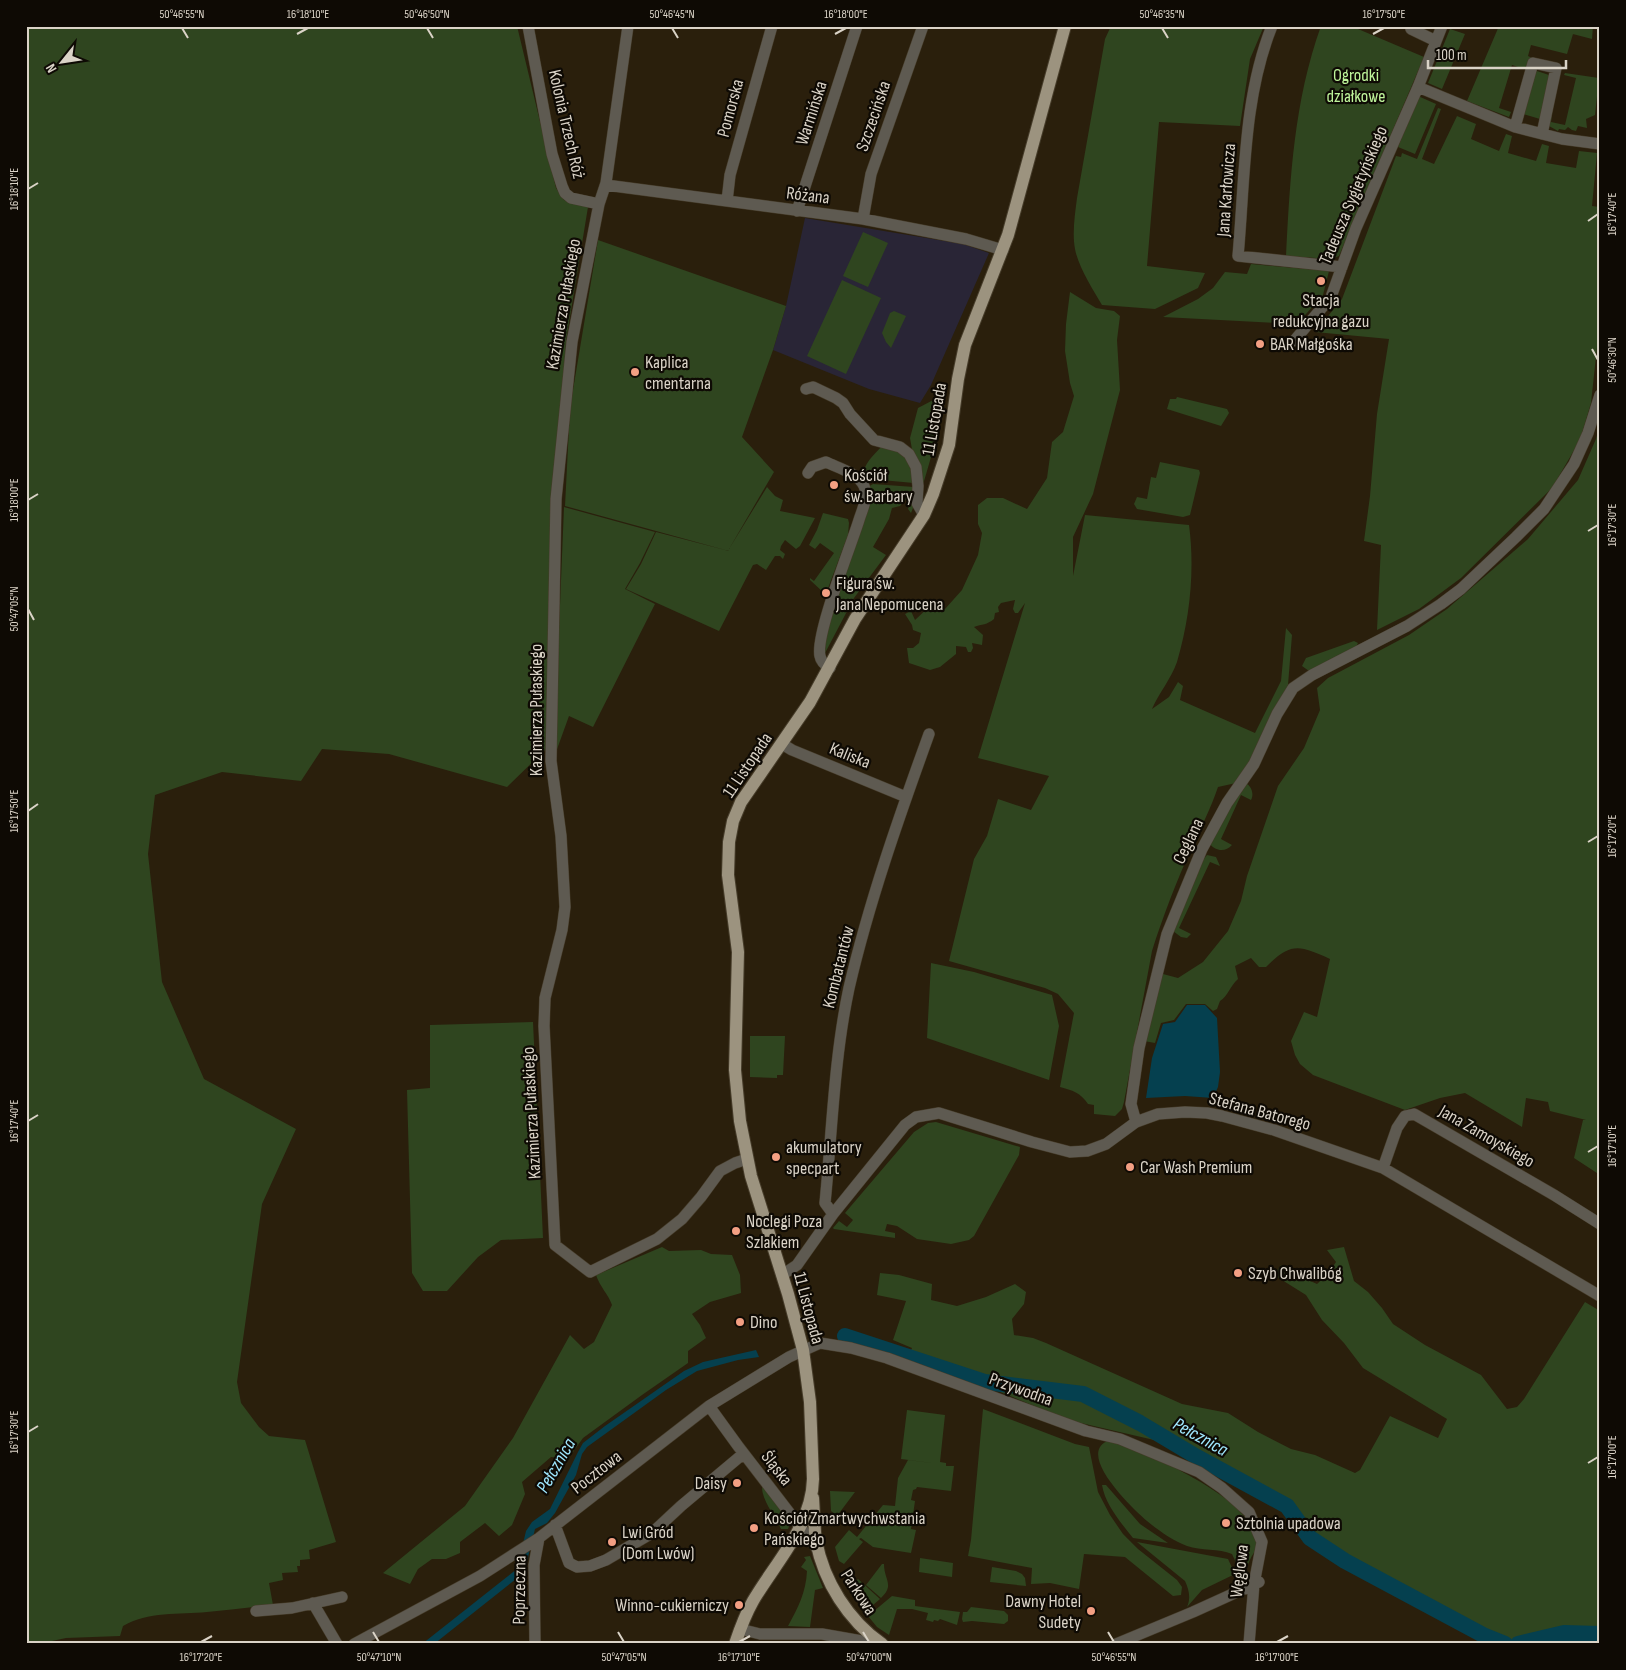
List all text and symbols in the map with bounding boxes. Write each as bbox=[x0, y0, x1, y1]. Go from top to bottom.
text: 50°46'55"N bbox=[160, 7, 204, 22]
text: 16°18'10"E bbox=[287, 7, 329, 22]
text: 50°46'50"N bbox=[404, 7, 450, 22]
text: 50°46'45"N bbox=[649, 7, 695, 22]
text: 16°18'00"E bbox=[824, 7, 868, 22]
text: 50°46'35"N bbox=[1139, 7, 1185, 22]
text: 16°17'50"E bbox=[1363, 7, 1405, 22]
north arrow bbox=[38, 38, 88, 88]
scale bar bbox=[1428, 38, 1566, 70]
text: 100 m bbox=[1436, 46, 1467, 65]
text: N bbox=[42, 61, 60, 76]
park label: Ogrodki działkowe bbox=[1327, 65, 1385, 107]
street label: Kolonia Trzech Róż bbox=[544, 68, 589, 181]
street label: Pomorska bbox=[713, 77, 748, 139]
street label: Warmińska bbox=[791, 78, 832, 148]
street label: Szczecińska bbox=[852, 78, 895, 154]
street label: Tadeusza Sygietyńskiego bbox=[1315, 123, 1392, 268]
street label: Jana Karłowicza bbox=[1213, 143, 1240, 238]
text: 16°18'10"E bbox=[7, 168, 22, 210]
street label: Różana bbox=[785, 182, 831, 209]
text: 16°17'40"E bbox=[1605, 192, 1620, 236]
street label: Kazimierza Pułaskiego bbox=[542, 237, 585, 371]
marker: Stacja redukcyjna gazu bbox=[1315, 275, 1327, 287]
place label: Stacja redukcyjna gazu bbox=[1273, 290, 1369, 332]
place label: BAR Małgośka bbox=[1270, 334, 1353, 355]
text: 50°46'30"N bbox=[1605, 337, 1620, 383]
marker: BAR Małgośka bbox=[1254, 338, 1266, 350]
place label: Kaplica cmentarna bbox=[645, 352, 711, 394]
marker: Kaplica cmentarna bbox=[629, 366, 641, 378]
street label: 11 Listopada bbox=[918, 381, 951, 457]
place label: Kościół św. Barbary bbox=[844, 465, 913, 507]
text: 16°18'00"E bbox=[7, 478, 22, 522]
marker: Kościół św. Barbary bbox=[828, 479, 840, 491]
text: 16°17'30"E bbox=[1605, 503, 1620, 547]
place label: Figura św. Jana Nepomucena bbox=[835, 573, 944, 615]
text: 50°47'05"N bbox=[7, 586, 22, 632]
marker: Figura św. Jana Nepomucena bbox=[820, 587, 832, 599]
street label: Kazimierza Pułaskiego bbox=[526, 644, 547, 776]
street label: 11 Listopada bbox=[718, 729, 777, 802]
street label: Kaliska bbox=[826, 738, 873, 773]
text: 16°17'50"E bbox=[7, 790, 22, 832]
text: 16°17'20"E bbox=[1605, 814, 1620, 857]
street label: Ceglana bbox=[1169, 815, 1208, 867]
street label: Kombatantów bbox=[818, 924, 859, 1011]
street label: Kazimierza Pułaskiego bbox=[518, 1046, 545, 1180]
street label: Stefana Batorego bbox=[1207, 1088, 1313, 1135]
text: 16°17'40"E bbox=[7, 1099, 22, 1143]
street label: Jana Zamoyskiego bbox=[1434, 1100, 1538, 1172]
text: 16°17'10"E bbox=[1605, 1125, 1620, 1167]
place label: akumulatory specpart bbox=[786, 1137, 862, 1179]
marker: akumulatory specpart bbox=[770, 1151, 782, 1163]
place label: Car Wash Premium bbox=[1140, 1157, 1252, 1178]
marker: Car Wash Premium bbox=[1124, 1161, 1136, 1173]
place label: Noclegi Poza Szlakiem bbox=[746, 1211, 822, 1253]
marker: Noclegi Poza Szlakiem bbox=[730, 1225, 742, 1237]
place label: Szyb Chwalibóg bbox=[1248, 1263, 1342, 1284]
marker: Szyb Chwalibóg bbox=[1232, 1267, 1244, 1279]
street label: 11 Listopada bbox=[789, 1270, 828, 1346]
place label: Dino bbox=[750, 1312, 777, 1333]
marker: Dino bbox=[734, 1316, 746, 1328]
street label: Przywodna bbox=[986, 1368, 1055, 1411]
text: 16°17'30"E bbox=[7, 1410, 22, 1454]
water label: Pełcznica bbox=[1169, 1413, 1232, 1462]
water label: Pełcznica bbox=[532, 1434, 581, 1497]
text: 16°17'00"E bbox=[1605, 1435, 1620, 1479]
street label: Pocztowa bbox=[567, 1446, 626, 1499]
street label: Śląska bbox=[757, 1447, 797, 1490]
place label: Daisy bbox=[695, 1473, 727, 1494]
marker: Daisy bbox=[731, 1477, 743, 1489]
place label: Kościół Zmartwychwstania Pańskiego bbox=[764, 1508, 925, 1550]
place label: Sztolnia upadowa bbox=[1236, 1513, 1341, 1534]
marker: Sztolnia upadowa bbox=[1220, 1517, 1232, 1529]
place label: Lwi Gród (Dom Lwów) bbox=[622, 1522, 694, 1564]
marker: Kościół Zmartwychwstania Pańskiego bbox=[748, 1522, 760, 1534]
marker: Lwi Gród (Dom Lwów) bbox=[606, 1536, 618, 1548]
street label: Węglowa bbox=[1226, 1543, 1253, 1599]
street label: Poprzeczna bbox=[508, 1555, 531, 1625]
street label: Parkowa bbox=[836, 1565, 881, 1619]
place label: Dawny Hotel Sudety bbox=[1005, 1591, 1081, 1633]
place label: Winno-cukierniczy bbox=[615, 1595, 729, 1616]
marker: Winno-cukierniczy bbox=[733, 1599, 745, 1611]
marker: Dawny Hotel Sudety bbox=[1085, 1605, 1097, 1617]
text: 16°17'20"E bbox=[180, 1650, 223, 1665]
text: 50°47'10"N bbox=[357, 1650, 401, 1665]
text: 50°47'05"N bbox=[601, 1650, 647, 1665]
text: 16°17'10"E bbox=[718, 1650, 760, 1665]
text: 50°47'00"N bbox=[846, 1650, 892, 1665]
text: 50°46'55"N bbox=[1092, 1650, 1136, 1665]
text: 16°17'00"E bbox=[1255, 1650, 1299, 1665]

